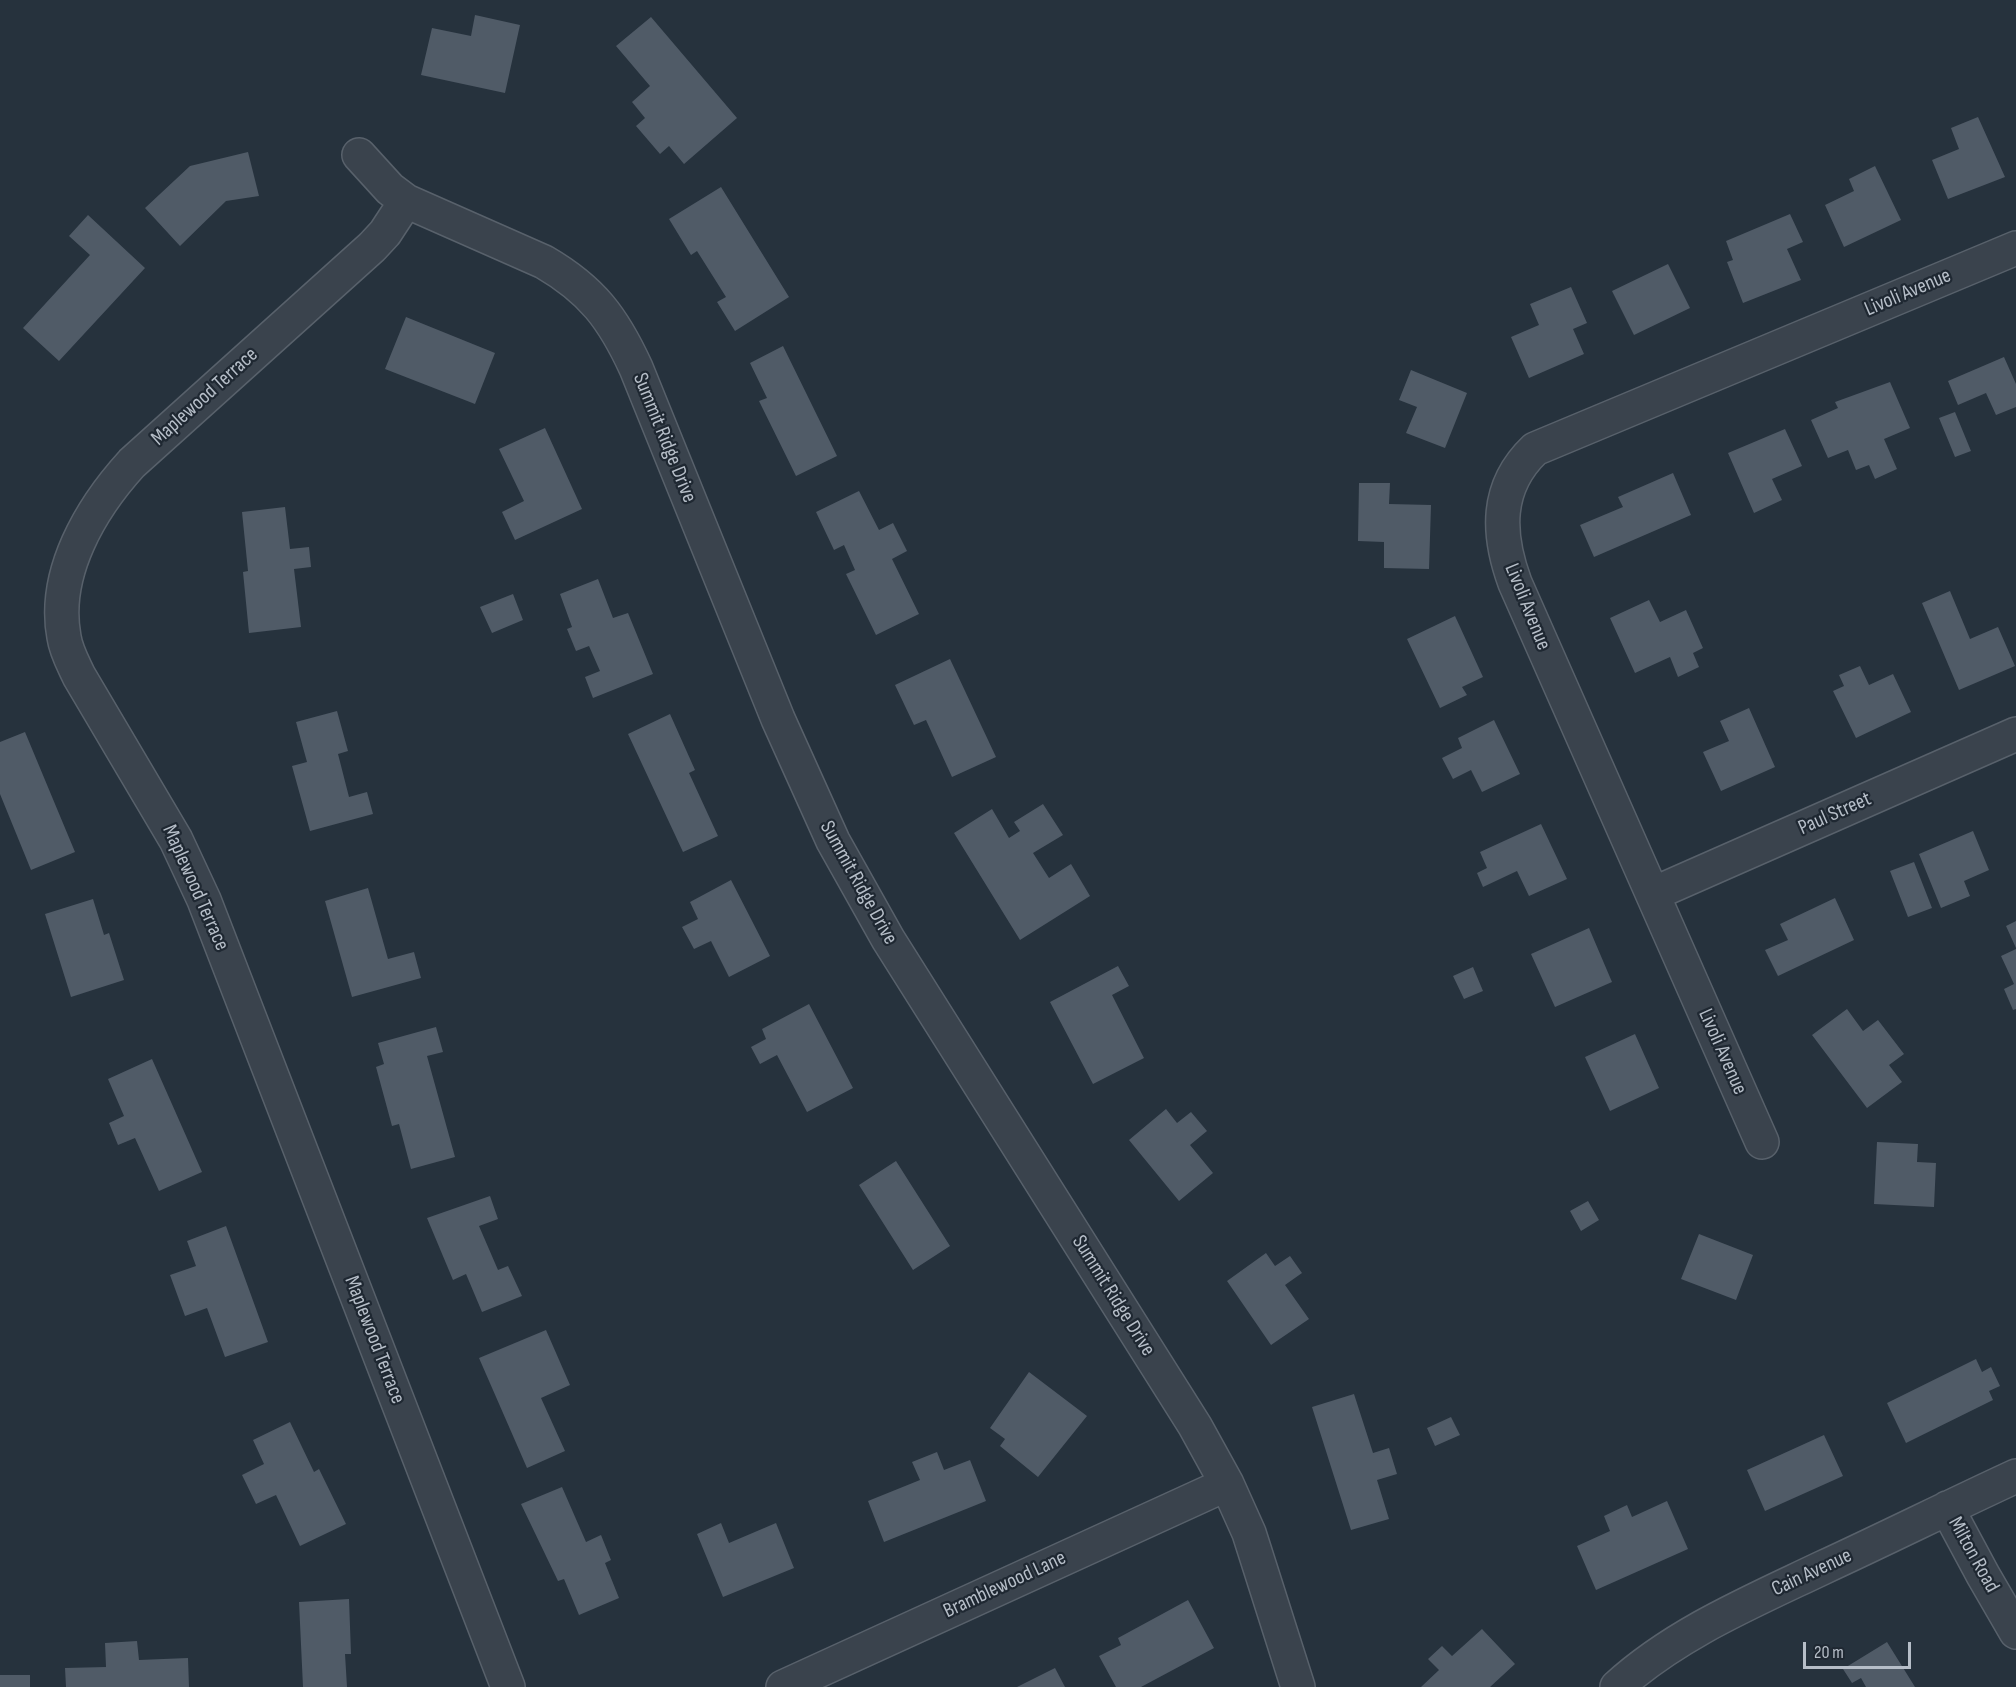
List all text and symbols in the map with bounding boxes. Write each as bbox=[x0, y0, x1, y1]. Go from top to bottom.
street label: Livoli Avenue bbox=[1861, 264, 1955, 322]
street label: Maplewood Terrace bbox=[146, 343, 264, 451]
street label: Summit Ridge Drive bbox=[627, 370, 701, 506]
street label: Livoli Avenue bbox=[1498, 560, 1556, 654]
street label: Paul Street bbox=[1795, 787, 1875, 841]
street label: Summit Ridge Drive bbox=[814, 817, 902, 949]
street label: Maplewood Terrace bbox=[156, 821, 234, 955]
street label: Livoli Avenue bbox=[1692, 1005, 1752, 1099]
street label: Summit Ridge Drive bbox=[1066, 1231, 1160, 1361]
street label: Maplewood Terrace bbox=[338, 1273, 410, 1407]
street label: Milton Road bbox=[1942, 1513, 2004, 1597]
street label: Cain Avenue bbox=[1768, 1544, 1856, 1602]
street label: Bramblewood Lane bbox=[940, 1546, 1070, 1624]
scale bar bbox=[1806, 1630, 1914, 1668]
text: 20 m bbox=[1814, 1642, 1844, 1663]

